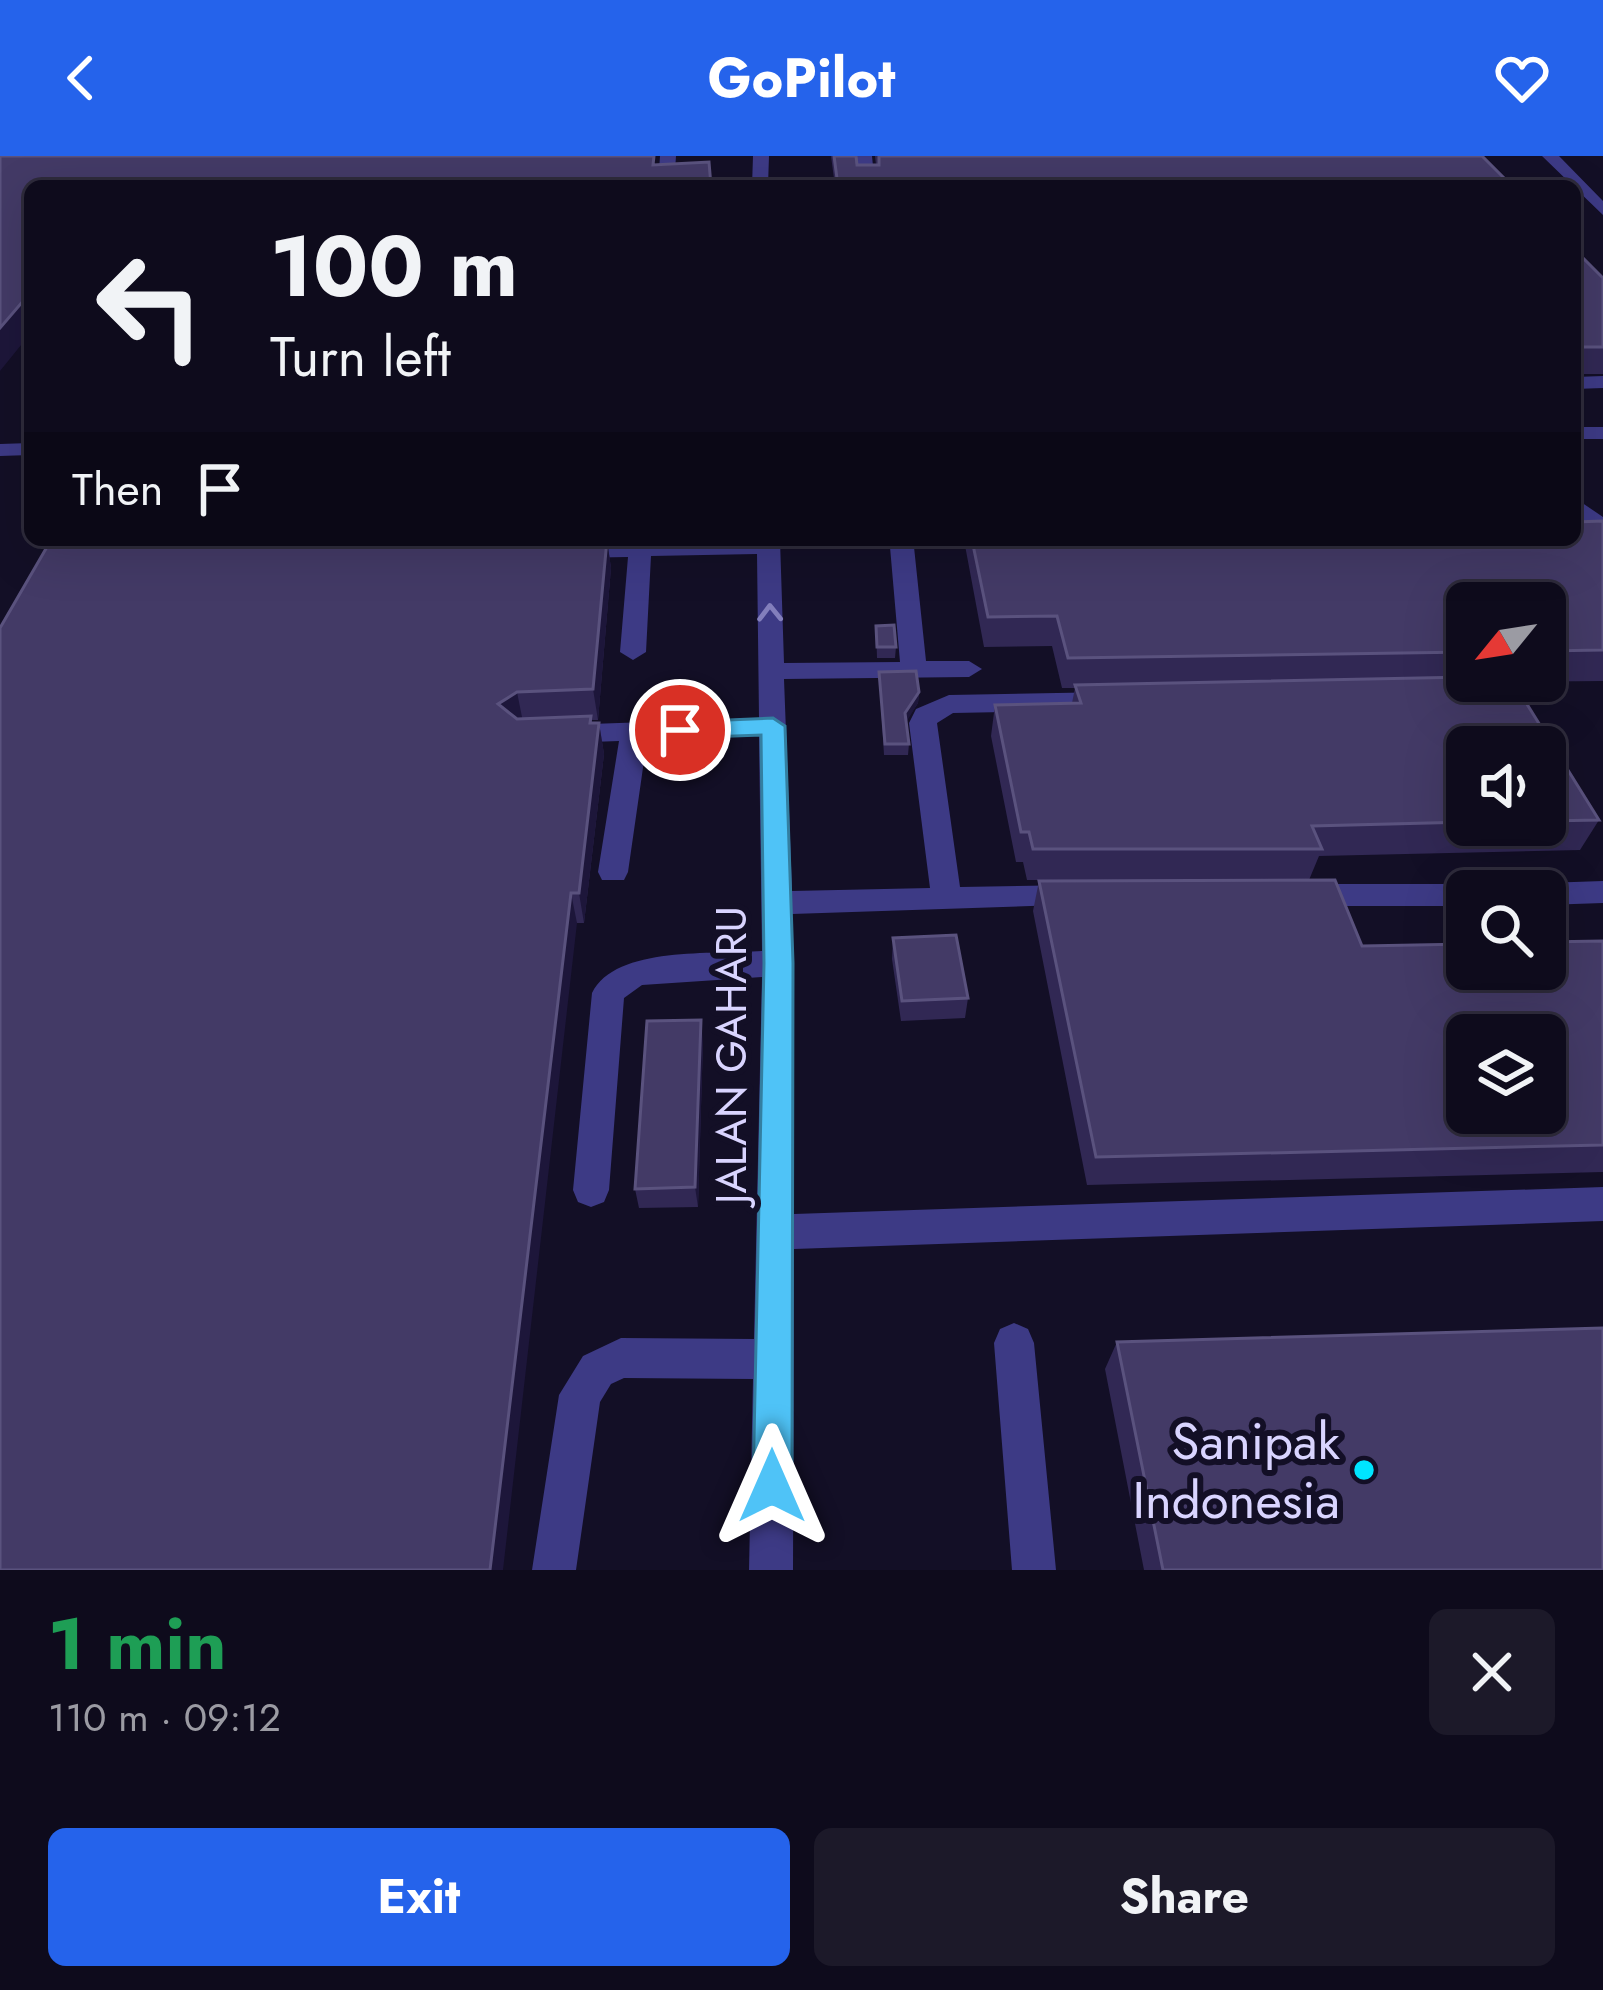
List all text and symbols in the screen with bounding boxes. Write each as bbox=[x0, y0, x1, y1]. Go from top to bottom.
text: GoPilot bbox=[708, 39, 895, 117]
icon: back bbox=[48, 45, 114, 111]
icon: heart bbox=[1489, 45, 1555, 111]
text: 100 m bbox=[270, 206, 518, 328]
icon: left bbox=[72, 228, 228, 384]
text: Turn left bbox=[270, 318, 451, 396]
icon: arrive bbox=[187, 456, 253, 522]
text: Then bbox=[72, 457, 163, 522]
north arrow bbox=[1446, 582, 1566, 702]
map controls bbox=[1446, 582, 1566, 1134]
one-way arrow bbox=[757, 603, 783, 622]
pin bbox=[629, 679, 731, 781]
icon: arrive bbox=[647, 697, 713, 763]
button: sound bbox=[1446, 726, 1566, 846]
button: search bbox=[1446, 870, 1566, 990]
street label: JALAN GAHARU bbox=[701, 906, 762, 1209]
button: layers bbox=[1446, 1014, 1566, 1134]
place label: Sanipak Indonesia bbox=[1132, 1404, 1341, 1537]
position arrow bbox=[709, 1423, 835, 1549]
marker: Sanipak Indonesia bbox=[1351, 1457, 1377, 1483]
text: 1 min bbox=[48, 1592, 227, 1696]
button: close bbox=[1429, 1609, 1555, 1735]
text: 110 m · 09:12 bbox=[48, 1689, 281, 1746]
button: Exit bbox=[48, 1828, 790, 1966]
button: Share bbox=[814, 1828, 1555, 1966]

